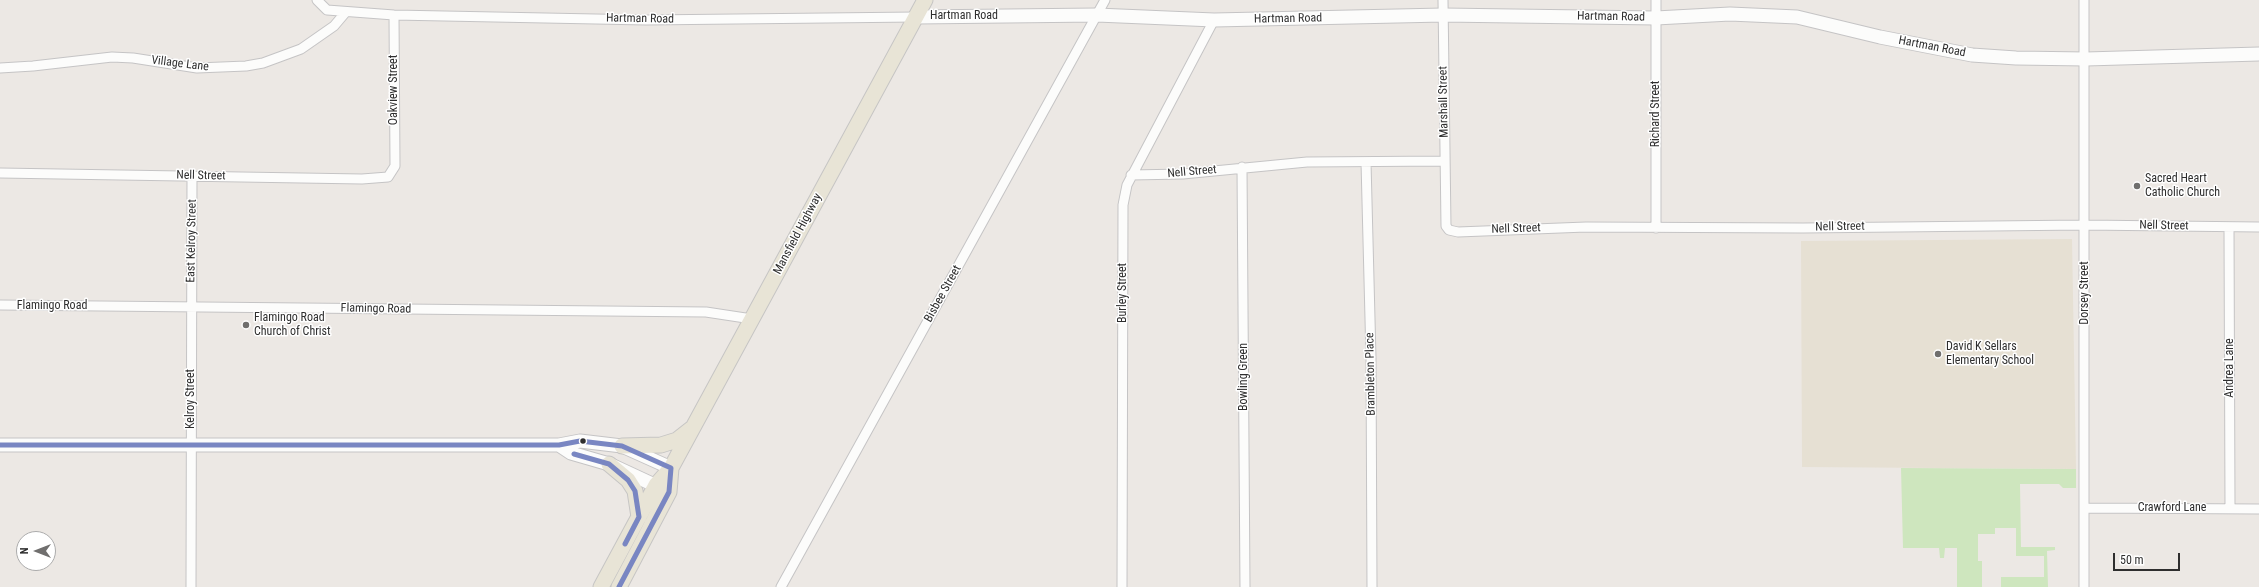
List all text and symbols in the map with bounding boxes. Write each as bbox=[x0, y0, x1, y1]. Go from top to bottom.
street label: Hartman Road bbox=[930, 9, 998, 23]
street label: Hartman Road bbox=[1577, 9, 1645, 25]
street label: Hartman Road bbox=[606, 11, 674, 27]
street label: Hartman Road bbox=[1254, 11, 1322, 27]
street label: Hartman Road bbox=[1897, 33, 1967, 61]
street label: Village Lane bbox=[150, 53, 210, 75]
street label: Oakview Street bbox=[387, 55, 401, 125]
street label: Marshall Street bbox=[1436, 66, 1452, 138]
street label: Richard Street bbox=[1649, 81, 1663, 147]
street label: Nell Street bbox=[1167, 163, 1217, 181]
street label: Nell Street bbox=[176, 168, 226, 184]
place label: Sacred Heart Catholic Church bbox=[2145, 172, 2220, 200]
marker: Sacred Heart Catholic Church bbox=[2132, 181, 2142, 191]
street label: Mansfield Highway bbox=[771, 191, 825, 277]
street label: East Kelroy Street bbox=[184, 199, 200, 283]
street label: Nell Street bbox=[2139, 218, 2189, 234]
street label: Nell Street bbox=[1815, 219, 1865, 235]
street label: Nell Street bbox=[1491, 221, 1541, 237]
street label: Dorsey Street bbox=[2078, 261, 2092, 325]
street label: Bisbee Street bbox=[921, 263, 965, 325]
street label: Burley Street bbox=[1116, 263, 1130, 323]
street label: Flamingo Road bbox=[17, 299, 87, 313]
street label: Flamingo Road bbox=[341, 301, 411, 317]
place label: Flamingo Road Church of Christ bbox=[254, 311, 331, 339]
marker: Flamingo Road Church of Christ bbox=[241, 320, 251, 330]
street label: Brambleton Place bbox=[1363, 332, 1379, 416]
street label: Andrea Lane bbox=[2223, 338, 2237, 398]
place label: David K Sellars Elementary School bbox=[1946, 340, 2034, 368]
street label: Bowling Green bbox=[1237, 343, 1251, 411]
marker: David K Sellars Elementary School bbox=[1933, 349, 1943, 359]
street label: Kelroy Street bbox=[184, 369, 198, 429]
unlabelled marker bbox=[578, 436, 588, 446]
street label: Crawford Lane bbox=[2138, 501, 2206, 515]
north arrow bbox=[16, 531, 56, 571]
scale bar bbox=[2115, 545, 2182, 571]
text: N bbox=[18, 548, 31, 554]
text: 50 m bbox=[2120, 553, 2144, 567]

